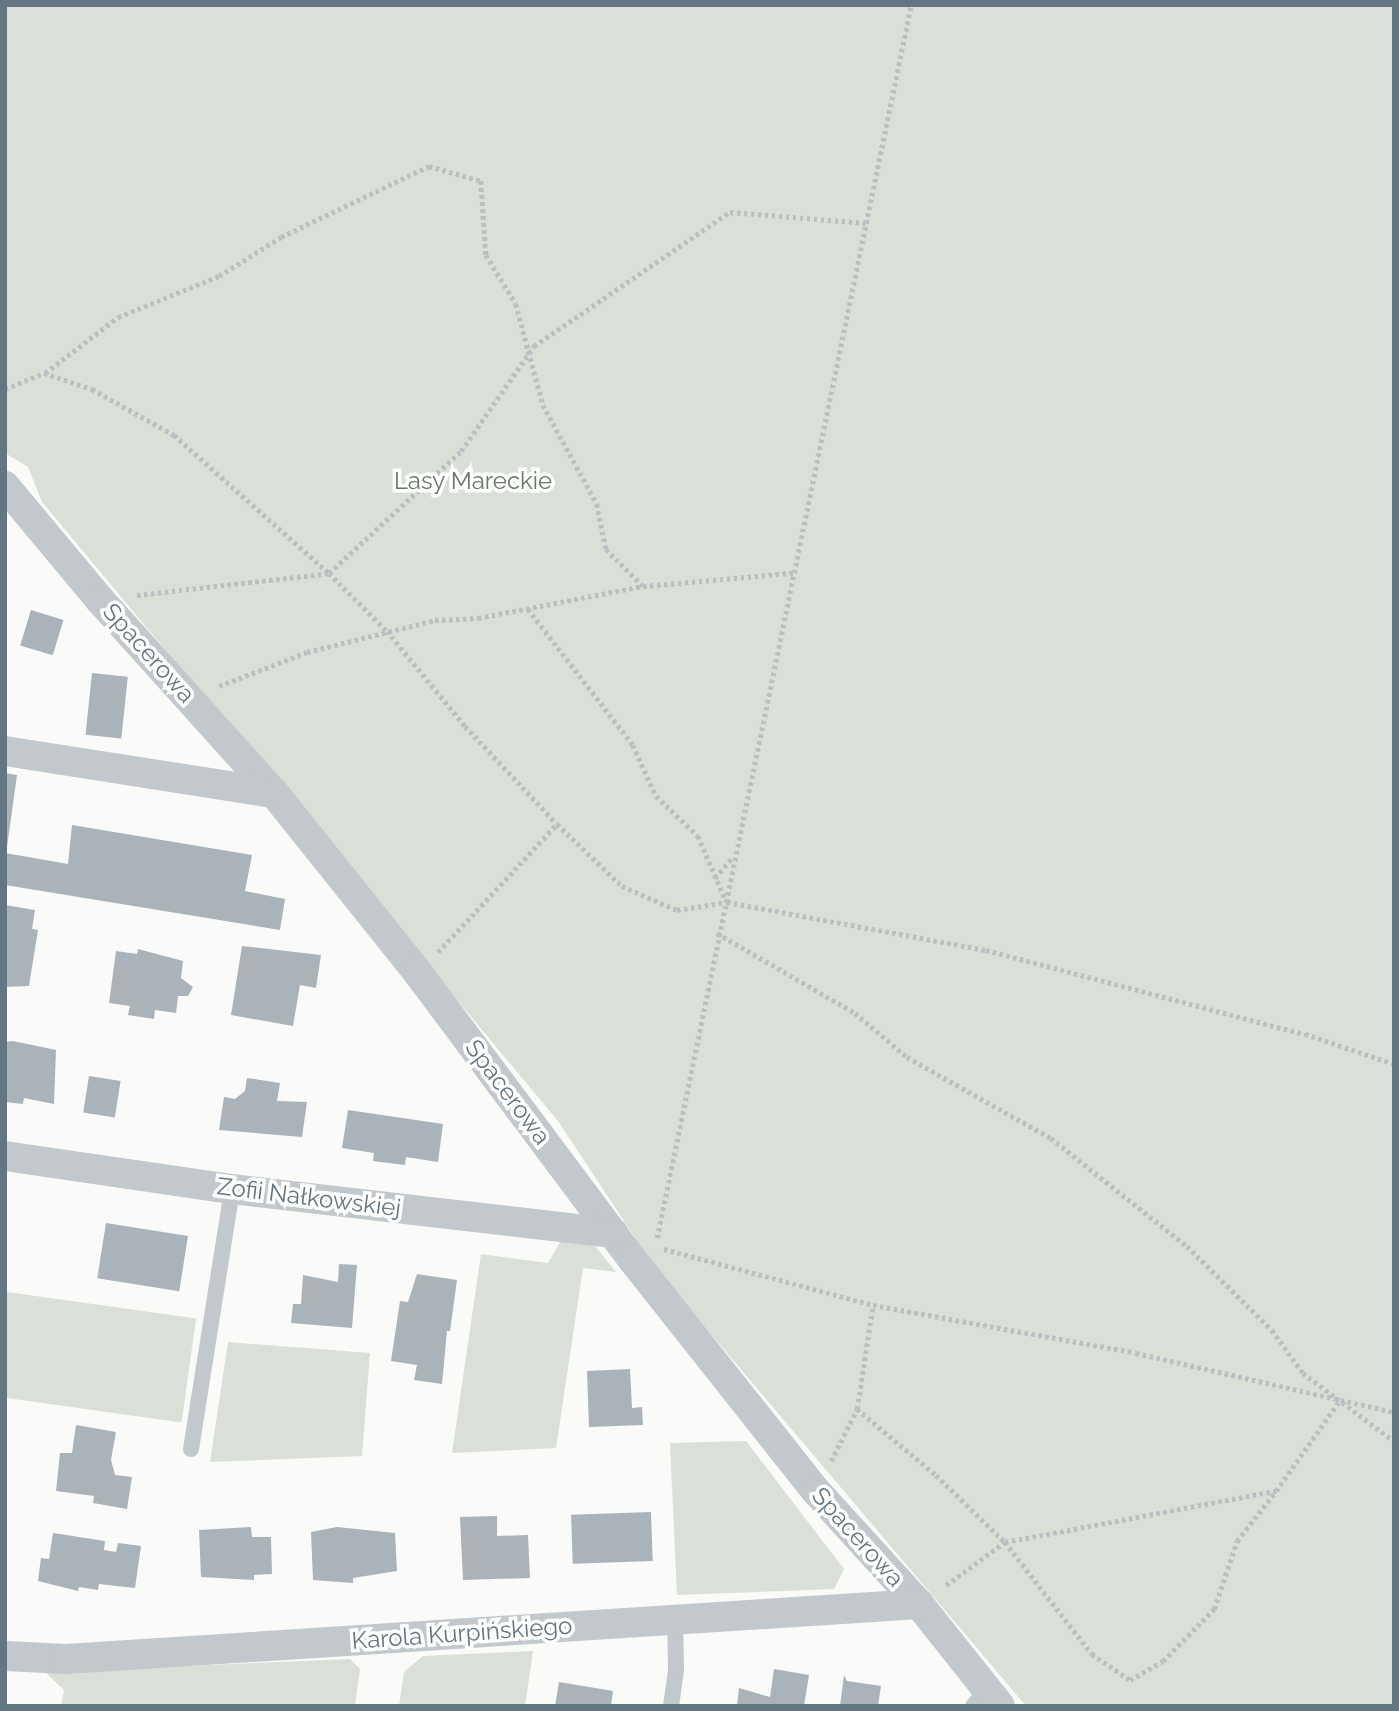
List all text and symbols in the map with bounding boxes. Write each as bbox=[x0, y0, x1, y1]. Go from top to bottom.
park label: Lasy Mareckie bbox=[394, 467, 552, 495]
street label: Spacerowa bbox=[97, 597, 201, 709]
street label: Spacerowa bbox=[459, 1034, 557, 1150]
street label: Zofii Nałkowskiej bbox=[215, 1171, 403, 1223]
street label: Spacerowa bbox=[806, 1481, 910, 1593]
street label: Karola Kurpińskiego bbox=[351, 1611, 573, 1655]

